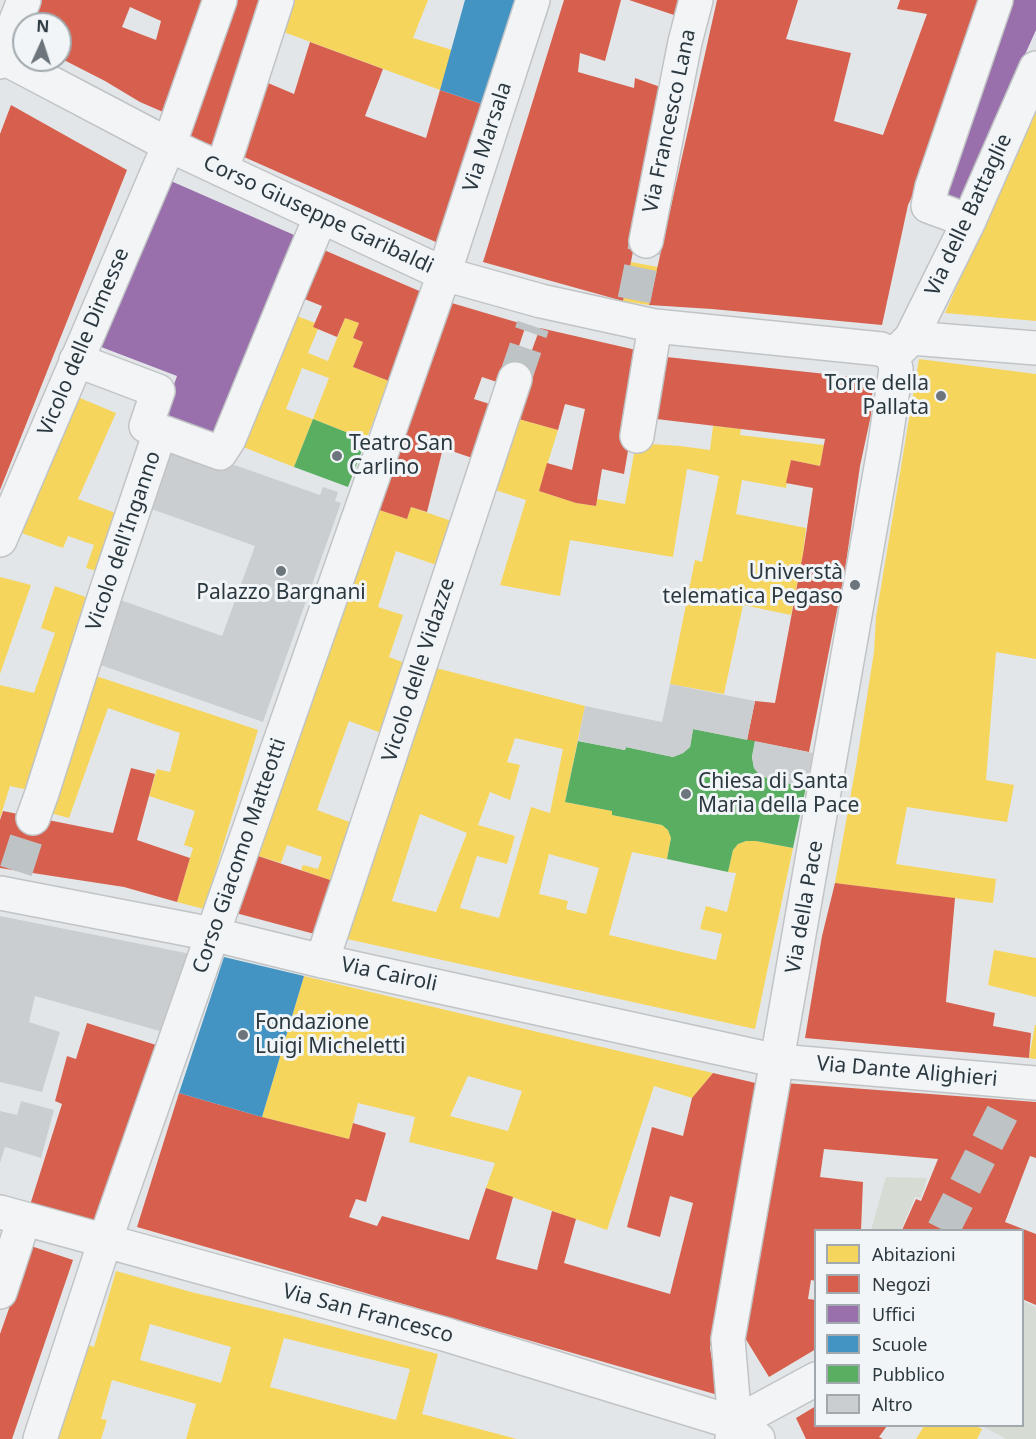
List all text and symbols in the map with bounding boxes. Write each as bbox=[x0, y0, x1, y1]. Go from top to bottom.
north arrow bbox=[12, 12, 72, 72]
text: N bbox=[36, 15, 50, 37]
street label: Via Francesco Lana bbox=[638, 27, 702, 215]
street label: Via Marsala bbox=[458, 79, 518, 195]
street label: Via delle Battaglie bbox=[920, 130, 1018, 300]
street label: Corso Giuseppe Garibaldi bbox=[199, 150, 437, 280]
street label: Vicolo delle Dimesse bbox=[33, 244, 135, 440]
place label: Torre della Pallata bbox=[824, 371, 929, 421]
marker: Torre della Pallata bbox=[934, 389, 948, 403]
place label: Teatro San Carlino bbox=[349, 431, 453, 481]
street label: Vicolo dell'Inganno bbox=[81, 448, 167, 634]
marker: Teatro San Carlino bbox=[330, 449, 344, 463]
place label: Universtà telematica Pegaso bbox=[663, 560, 843, 610]
marker: Palazzo Bargnani bbox=[274, 564, 288, 578]
street label: Vicolo delle Vidazze bbox=[377, 575, 461, 765]
marker: Universtà telematica Pegaso bbox=[848, 578, 862, 592]
place label: Palazzo Bargnani bbox=[196, 580, 366, 606]
street label: Corso Giacomo Matteotti bbox=[188, 735, 292, 977]
place label: Chiesa di Santa Maria della Pace bbox=[698, 769, 859, 819]
marker: Chiesa di Santa Maria della Pace bbox=[679, 787, 693, 801]
street label: Via della Pace bbox=[781, 839, 829, 975]
street label: Via Cairoli bbox=[339, 953, 439, 997]
place label: Fondazione Luigi Micheletti bbox=[255, 1010, 405, 1060]
marker: Fondazione Luigi Micheletti bbox=[236, 1028, 250, 1042]
street label: Via Dante Alighieri bbox=[815, 1052, 999, 1092]
legend bbox=[814, 1229, 1024, 1427]
text: Abitazioni bbox=[872, 1242, 956, 1266]
text: Negozi bbox=[872, 1272, 931, 1296]
street label: Via San Francesco bbox=[280, 1279, 456, 1349]
text: Uffici bbox=[872, 1302, 915, 1326]
text: Scuole bbox=[872, 1332, 927, 1356]
text: Pubblico bbox=[872, 1362, 945, 1386]
text: Altro bbox=[872, 1392, 913, 1416]

